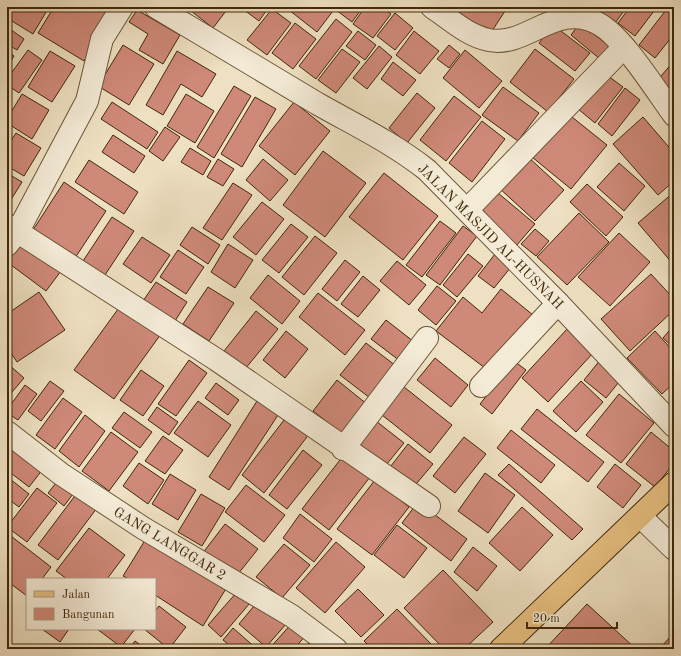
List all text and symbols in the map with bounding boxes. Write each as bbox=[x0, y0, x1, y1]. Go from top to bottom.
street label: JALAN MASJID AL-HUSNAH bbox=[415, 161, 566, 312]
street label: GANG LANGGAR 2 bbox=[111, 505, 228, 583]
legend bbox=[26, 578, 156, 630]
text: Jalan bbox=[62, 589, 91, 601]
scale bar bbox=[527, 604, 617, 630]
text: Bangunan bbox=[62, 609, 115, 621]
text: 20 m bbox=[533, 613, 560, 625]

